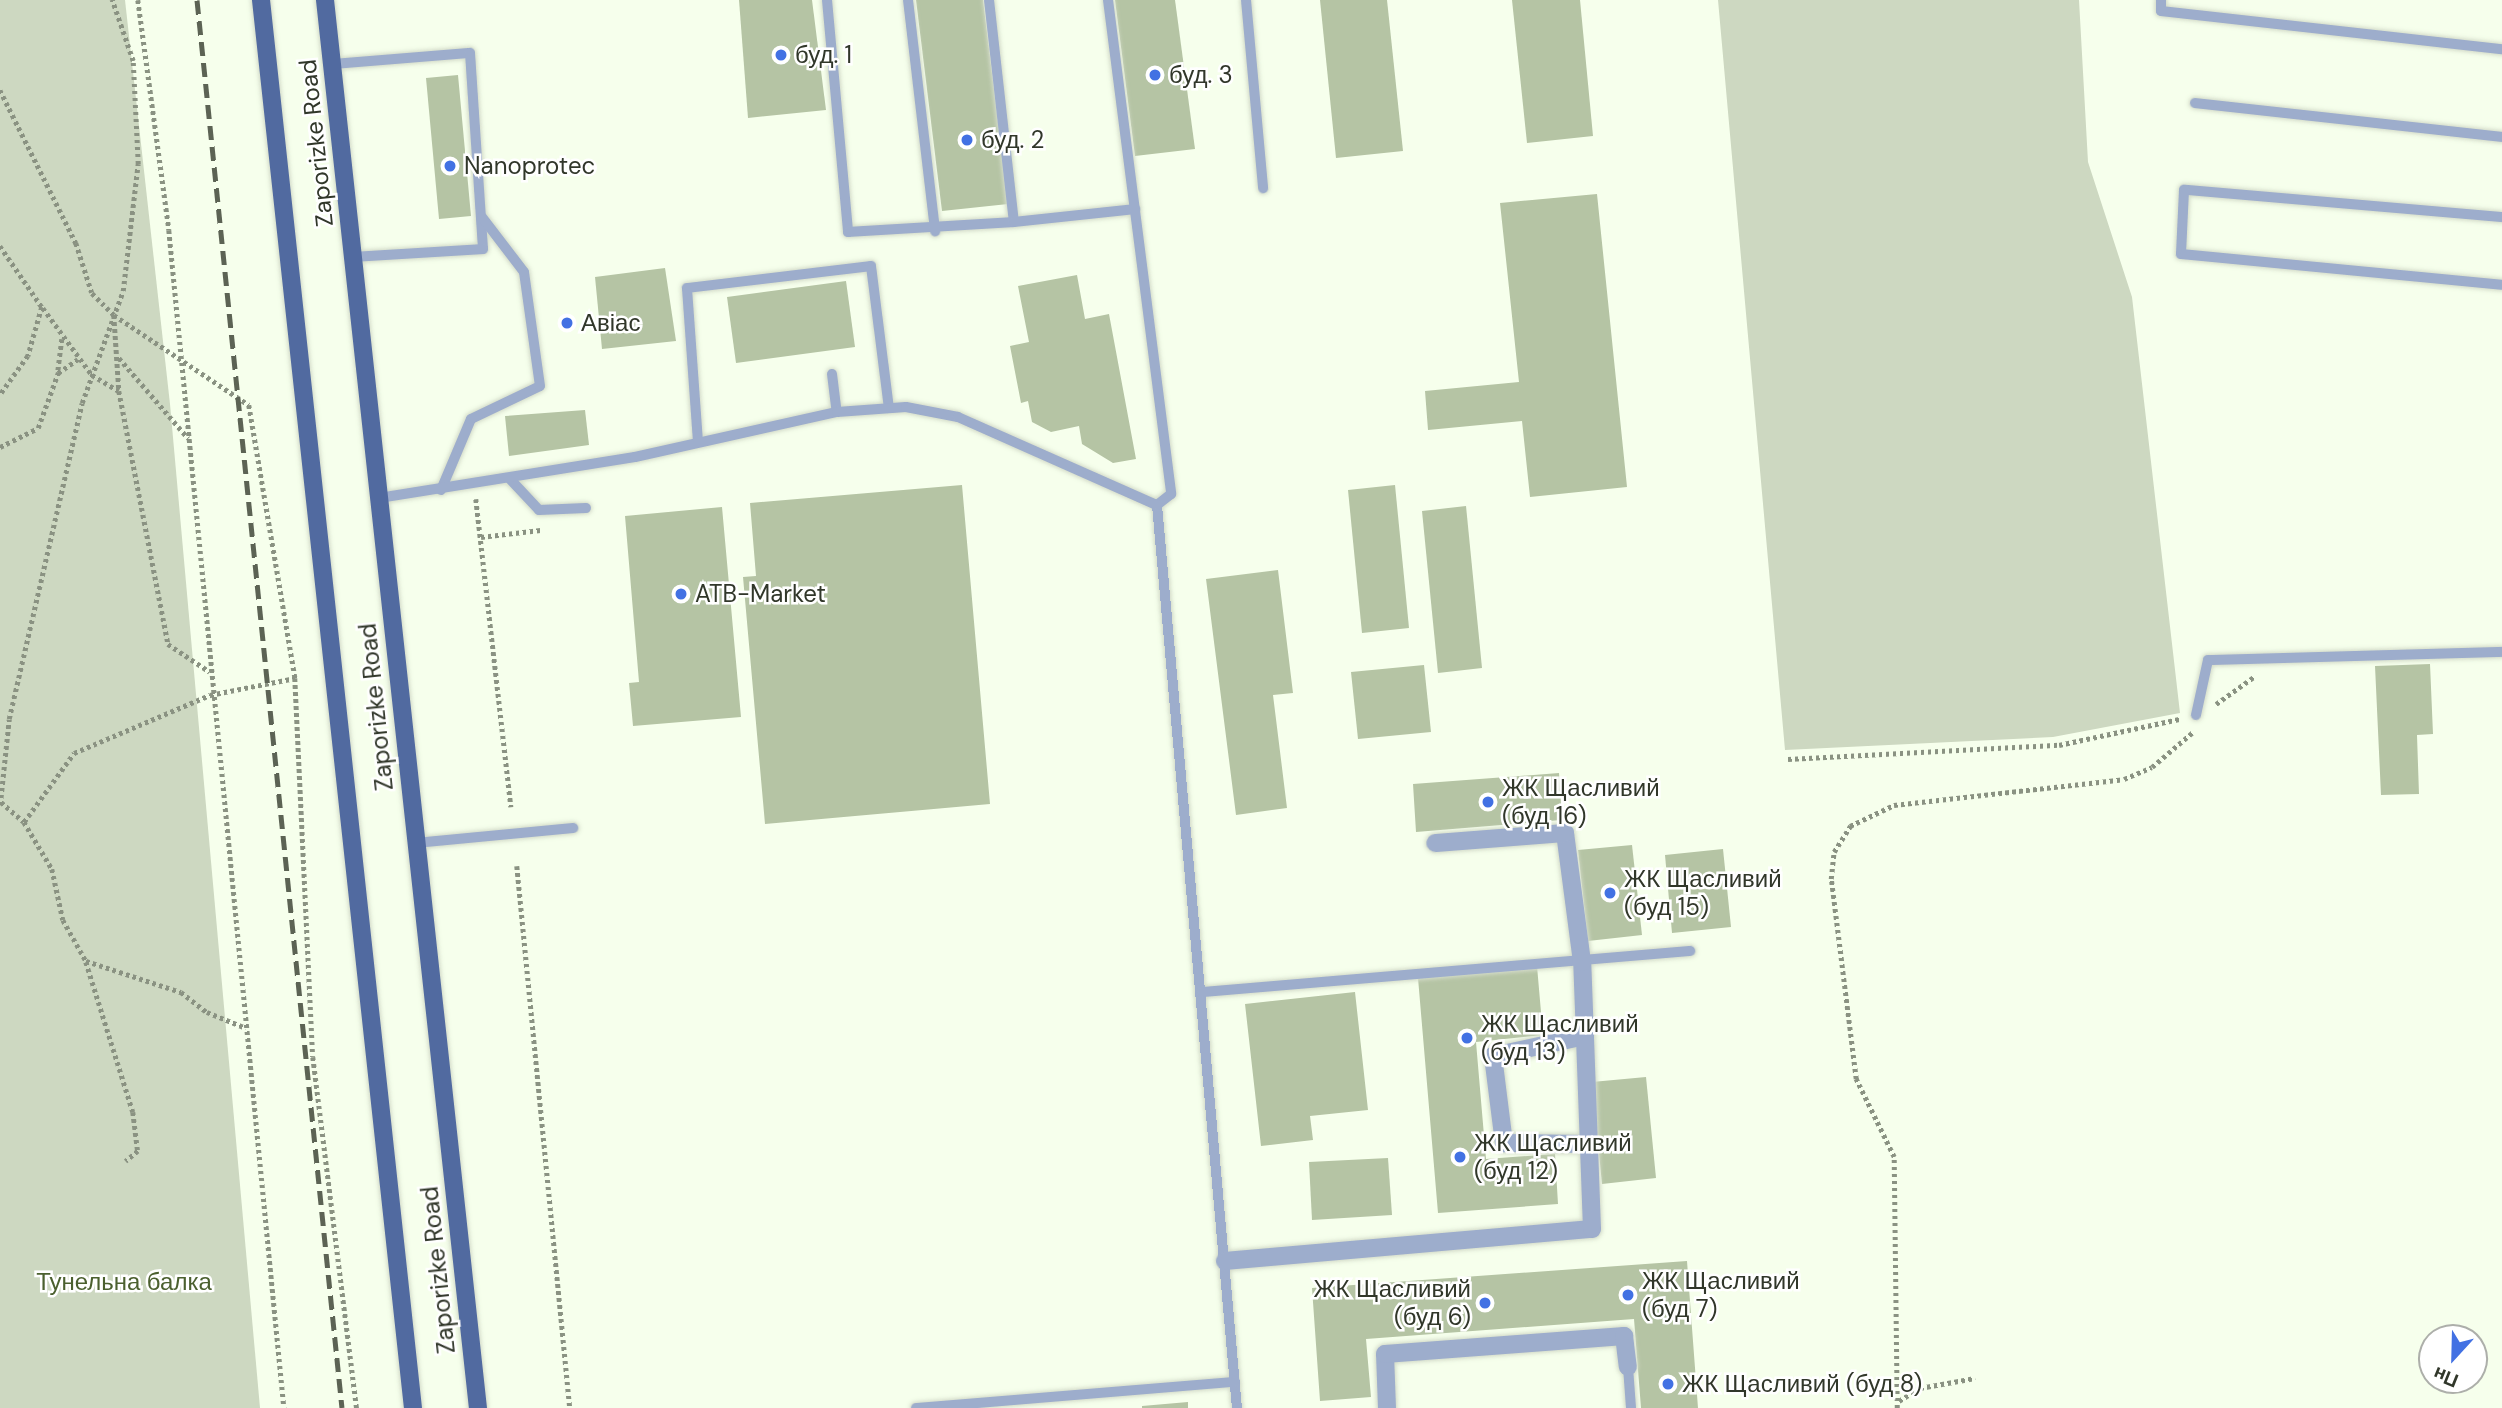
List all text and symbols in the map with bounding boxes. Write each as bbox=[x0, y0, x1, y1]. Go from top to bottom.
place label: буд. 1 bbox=[795, 41, 852, 69]
marker: буд. 1 bbox=[773, 47, 789, 63]
street label: Zaporizke Road bbox=[293, 58, 339, 228]
place label: буд. 3 bbox=[1169, 61, 1233, 89]
marker: буд. 3 bbox=[1147, 67, 1163, 83]
place label: буд. 2 bbox=[981, 126, 1044, 154]
marker: буд. 2 bbox=[959, 132, 975, 148]
place label: Nanoprotec bbox=[464, 152, 595, 180]
marker: Nanoprotec bbox=[442, 158, 458, 174]
place label: Авіас bbox=[581, 309, 640, 337]
marker: Авіас bbox=[559, 315, 575, 331]
place label: ATB-Market bbox=[695, 580, 826, 608]
marker: ATB-Market bbox=[673, 586, 689, 602]
street label: Zaporizke Road bbox=[353, 622, 399, 792]
place label: ЖК Щасливий (буд 16) bbox=[1502, 774, 1660, 830]
marker: ЖК Щасливий (буд 16) bbox=[1480, 794, 1496, 810]
place label: ЖК Щасливий (буд 15) bbox=[1624, 865, 1782, 921]
marker: ЖК Щасливий (буд 15) bbox=[1602, 885, 1618, 901]
place label: ЖК Щасливий (буд 13) bbox=[1481, 1010, 1639, 1066]
marker: ЖК Щасливий (буд 13) bbox=[1459, 1030, 1475, 1046]
place label: ЖК Щасливий (буд 12) bbox=[1474, 1129, 1632, 1185]
marker: ЖК Щасливий (буд 12) bbox=[1452, 1149, 1468, 1165]
street label: Zaporizke Road bbox=[415, 1185, 461, 1355]
place label: ЖК Щасливий (буд 7) bbox=[1642, 1267, 1800, 1323]
park label: Тунельна балка bbox=[36, 1268, 212, 1296]
place label: ЖК Щасливий (буд 6) bbox=[1313, 1275, 1471, 1331]
marker: ЖК Щасливий (буд 7) bbox=[1620, 1287, 1636, 1303]
marker: ЖК Щасливий (буд 6) bbox=[1477, 1295, 1493, 1311]
north arrow bbox=[2418, 1324, 2488, 1394]
text: Пн bbox=[2429, 1361, 2462, 1393]
place label: ЖК Щасливий (буд 8) bbox=[1682, 1370, 1922, 1398]
marker: ЖК Щасливий (буд 8) bbox=[1660, 1376, 1676, 1392]

